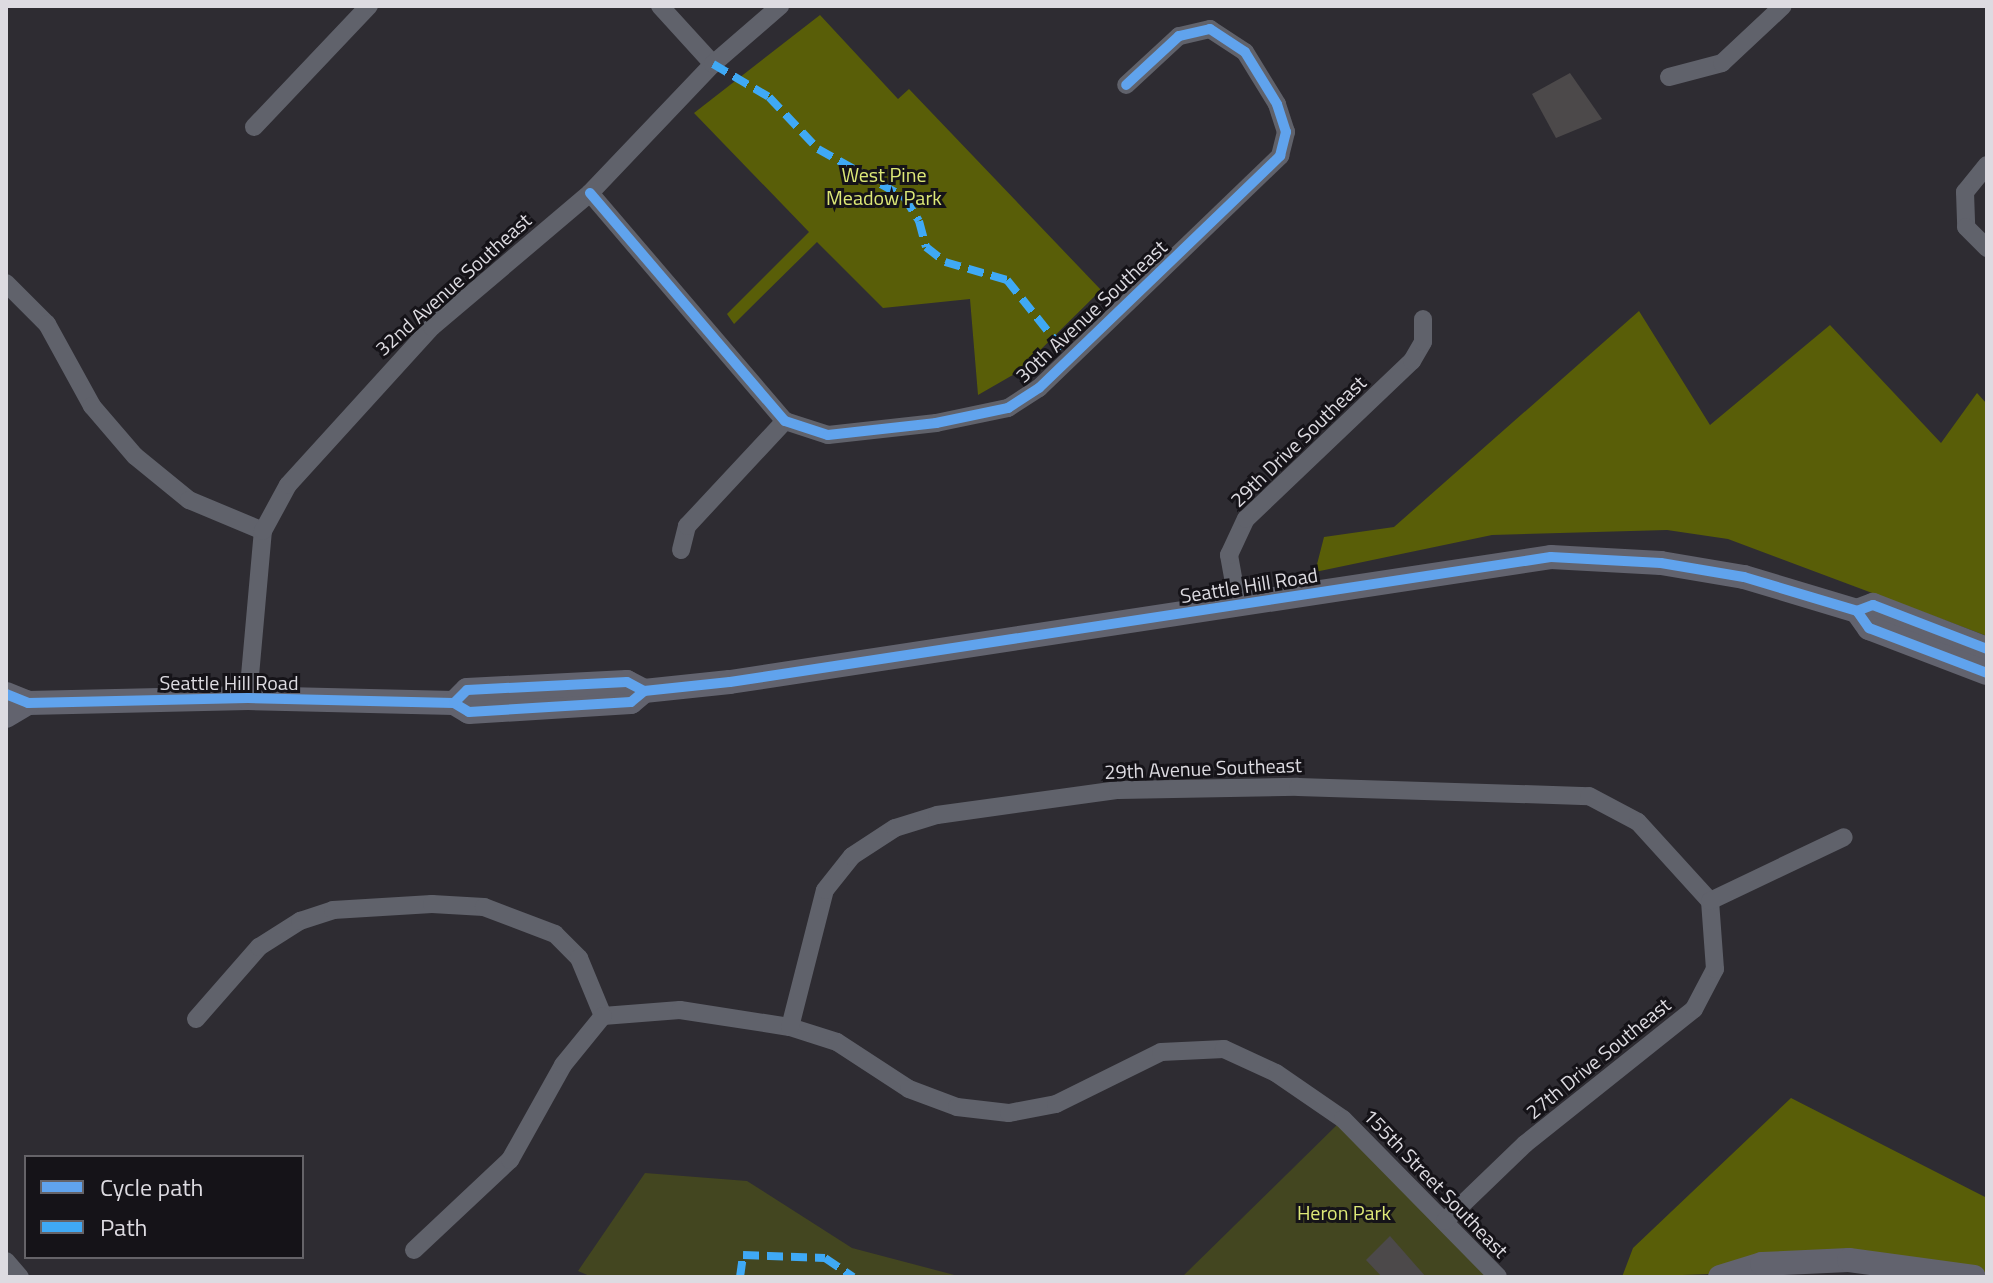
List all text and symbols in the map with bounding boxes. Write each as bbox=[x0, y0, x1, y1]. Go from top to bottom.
park label: West Pine Meadow Park bbox=[826, 163, 942, 210]
street label: 32nd Avenue Southeast bbox=[370, 208, 536, 360]
street label: 30th Avenue Southeast bbox=[1011, 235, 1171, 387]
street label: 29th Drive Southeast bbox=[1225, 370, 1371, 512]
street label: Seattle Hill Road bbox=[1179, 562, 1319, 608]
street label: Seattle Hill Road bbox=[160, 670, 298, 694]
street label: 29th Avenue Southeast bbox=[1104, 753, 1302, 783]
street label: 27th Drive Southeast bbox=[1521, 992, 1675, 1124]
street label: 155th Street Southeast bbox=[1359, 1103, 1513, 1263]
legend bbox=[24, 1155, 304, 1259]
text: Cycle path bbox=[100, 1169, 203, 1205]
park label: Heron Park bbox=[1297, 1200, 1391, 1224]
text: Path bbox=[100, 1209, 147, 1245]

